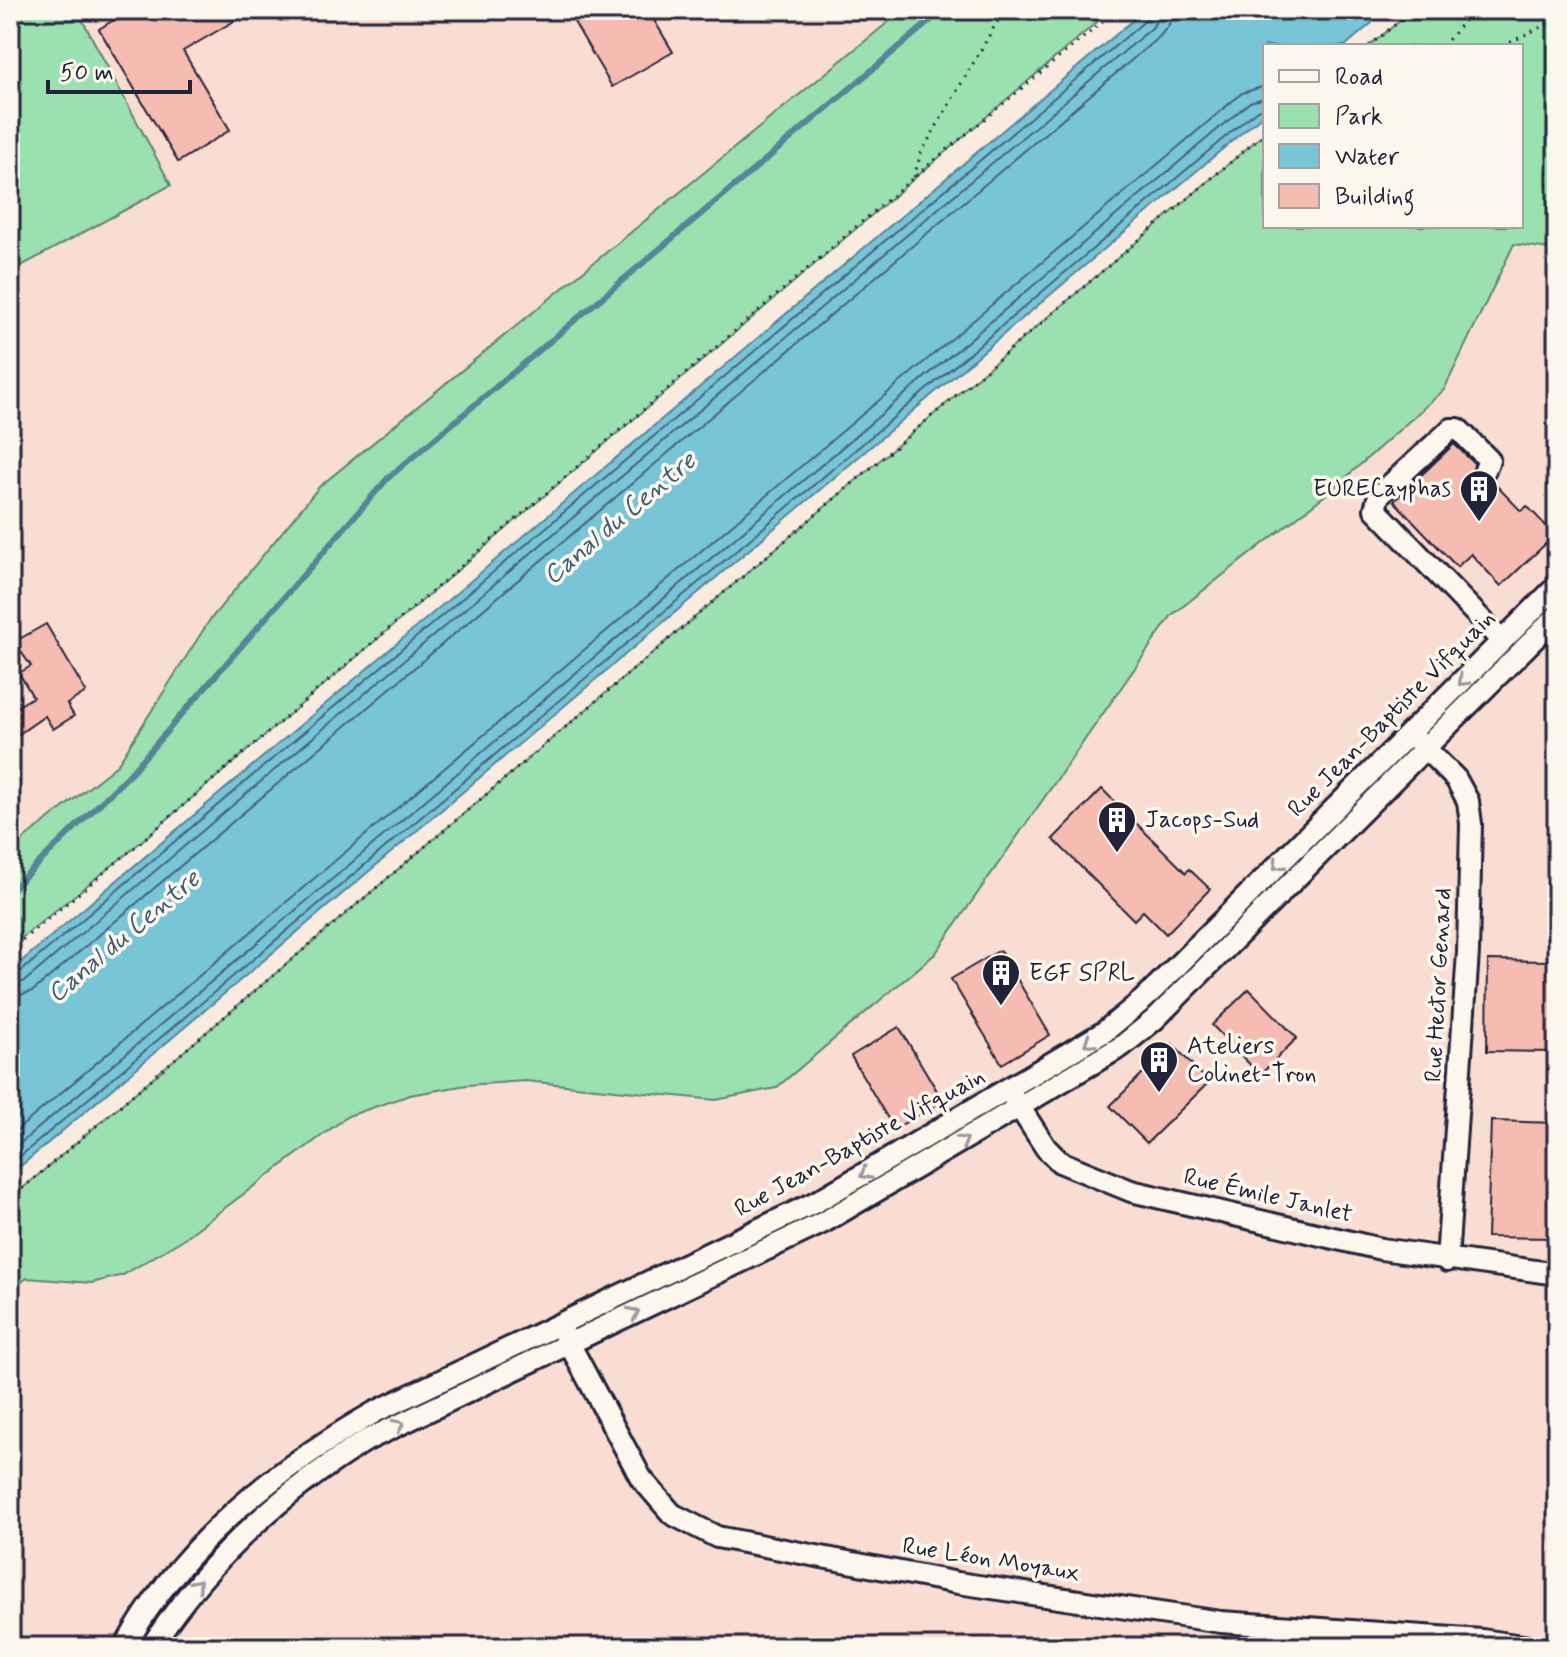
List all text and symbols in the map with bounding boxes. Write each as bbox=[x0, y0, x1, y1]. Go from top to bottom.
scale bar bbox=[48, 44, 190, 94]
legend bbox=[1263, 44, 1523, 228]
text: 50 m bbox=[60, 58, 114, 89]
text: Road bbox=[1335, 62, 1383, 93]
text: Park bbox=[1335, 102, 1383, 133]
text: Water bbox=[1335, 142, 1400, 173]
text: Building bbox=[1335, 182, 1415, 216]
water label: Canal du Centre bbox=[537, 444, 704, 593]
building icon: EURECayphas bbox=[1458, 468, 1500, 523]
place label: EURECayphas bbox=[1313, 474, 1451, 505]
street label: Rue Jean-Baptiste Vifquain bbox=[1282, 604, 1502, 824]
one-way arrow bbox=[1457, 672, 1472, 686]
building icon: Jacops-Sud bbox=[1096, 799, 1138, 854]
place label: Jacops-Sud bbox=[1145, 805, 1259, 836]
one-way arrow bbox=[1273, 856, 1288, 870]
water label: Canal du Centre bbox=[41, 862, 208, 1011]
street label: Rue Hector Genard bbox=[1418, 887, 1460, 1083]
building icon: EGF SPRL bbox=[980, 952, 1022, 1007]
place label: EGF SPRL bbox=[1029, 958, 1135, 989]
place label: Ateliers Colinet-Tron bbox=[1187, 1031, 1317, 1090]
one-way arrow bbox=[1083, 1032, 1097, 1047]
building icon: Ateliers Colinet-Tron bbox=[1138, 1039, 1180, 1094]
street label: Rue Jean-Baptiste Vifquain bbox=[729, 1061, 991, 1225]
one-way arrow bbox=[954, 1135, 969, 1150]
street label: Rue Émile Janlet bbox=[1180, 1160, 1356, 1231]
one-way arrow bbox=[859, 1164, 874, 1180]
one-way arrow bbox=[625, 1307, 640, 1323]
one-way arrow bbox=[391, 1419, 405, 1435]
street label: Rue Léon Moyaux bbox=[900, 1531, 1082, 1589]
one-way arrow bbox=[187, 1579, 201, 1593]

